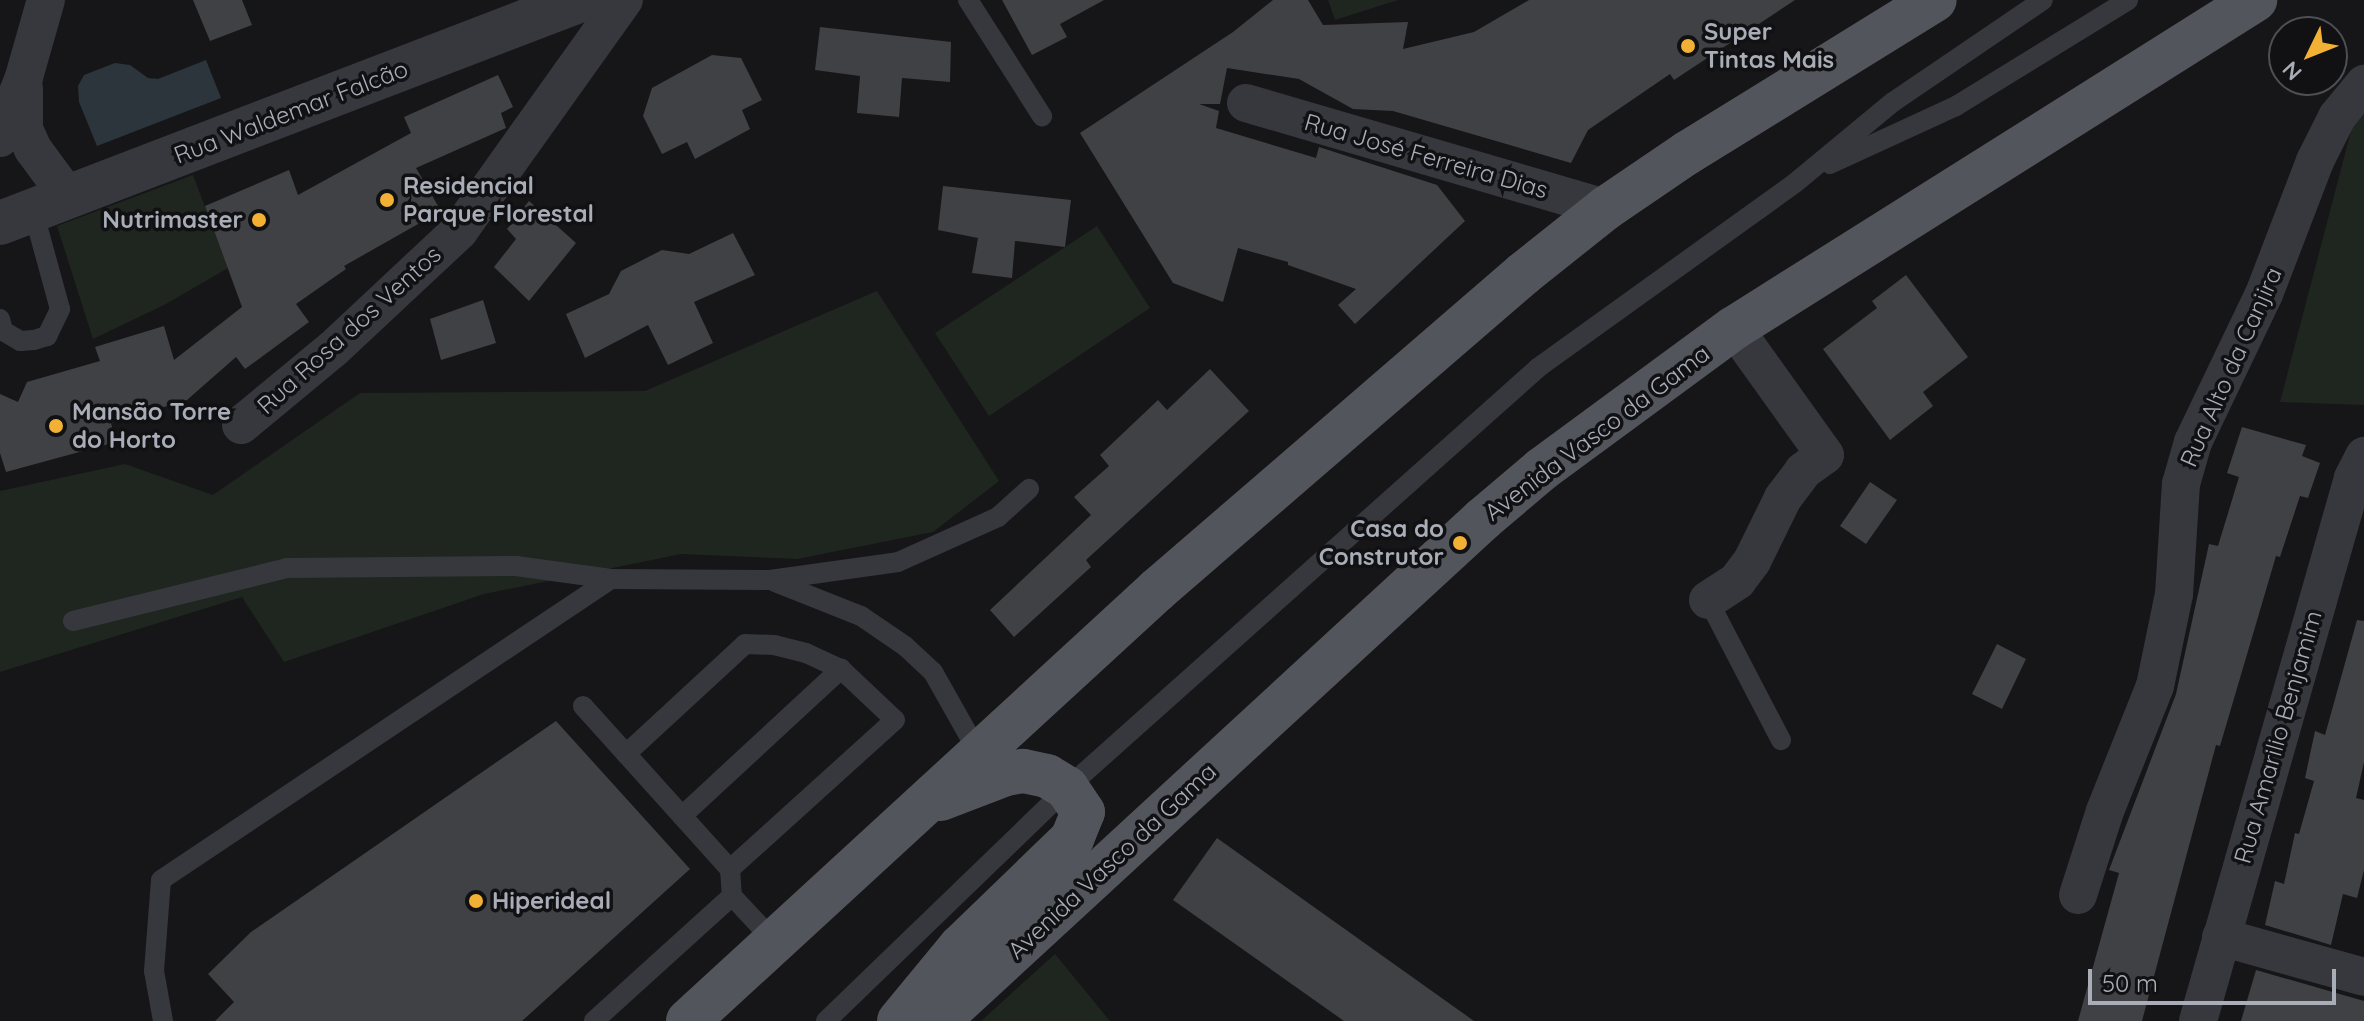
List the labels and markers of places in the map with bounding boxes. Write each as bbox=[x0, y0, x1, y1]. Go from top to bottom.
place label: Super Tintas Mais bbox=[1704, 18, 1834, 74]
marker: Super Tintas Mais bbox=[1679, 37, 1697, 55]
place label: Residencial Parque Florestal bbox=[403, 172, 594, 228]
marker: Residencial Parque Florestal bbox=[378, 191, 396, 209]
place label: Nutrimaster bbox=[102, 206, 243, 234]
marker: Nutrimaster bbox=[250, 211, 268, 229]
place label: Mansão Torre do Horto bbox=[72, 398, 231, 454]
marker: Mansão Torre do Horto bbox=[47, 417, 65, 435]
place label: Casa do Construtor bbox=[1319, 515, 1444, 571]
marker: Casa do Construtor bbox=[1451, 534, 1469, 552]
place label: Hiperideal bbox=[492, 887, 611, 915]
marker: Hiperideal bbox=[467, 892, 485, 910]

